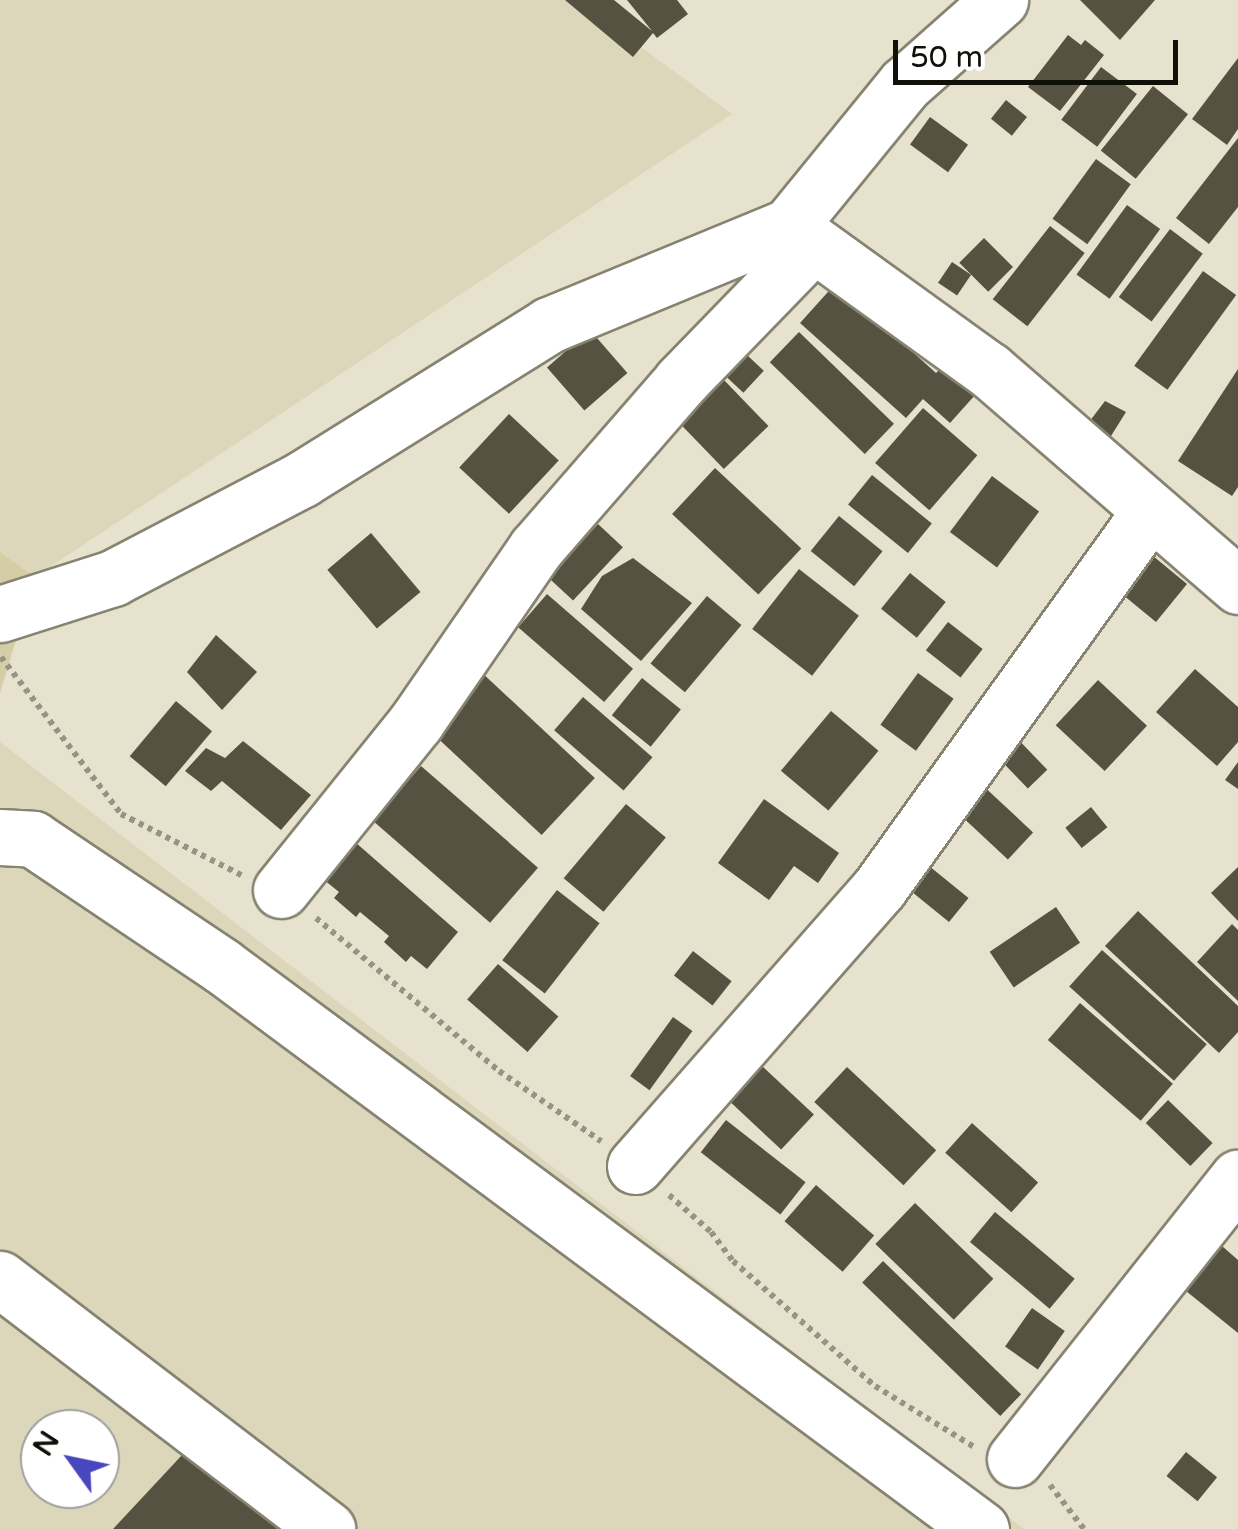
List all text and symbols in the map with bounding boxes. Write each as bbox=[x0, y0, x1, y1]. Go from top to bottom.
scale bar bbox=[898, 20, 1183, 82]
text: 50 m bbox=[910, 39, 983, 76]
north arrow bbox=[20, 1409, 120, 1509]
text: N bbox=[26, 1425, 67, 1462]

